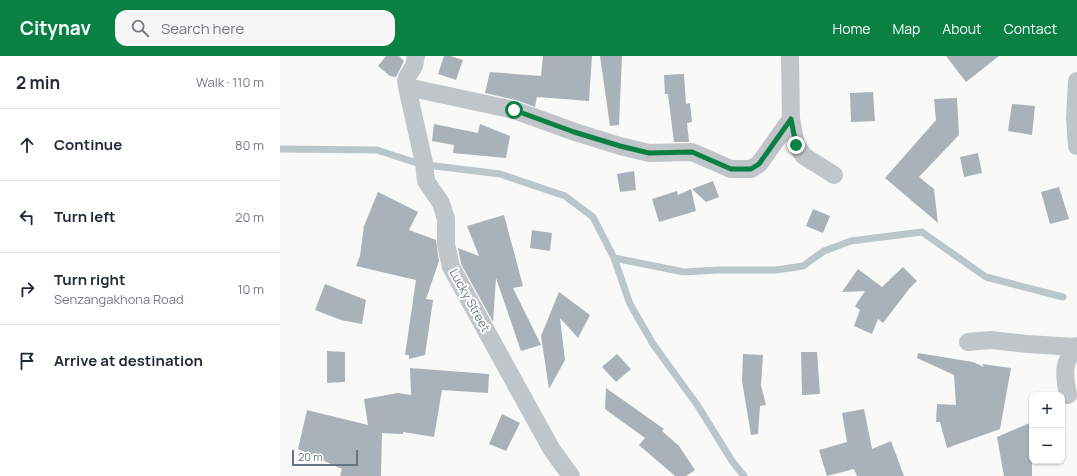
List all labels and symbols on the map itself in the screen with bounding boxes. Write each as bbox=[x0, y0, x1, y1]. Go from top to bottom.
route start bbox=[505, 101, 523, 119]
route end bbox=[787, 136, 805, 154]
street label: Lucky Street bbox=[446, 265, 494, 335]
scale bar bbox=[292, 448, 358, 467]

